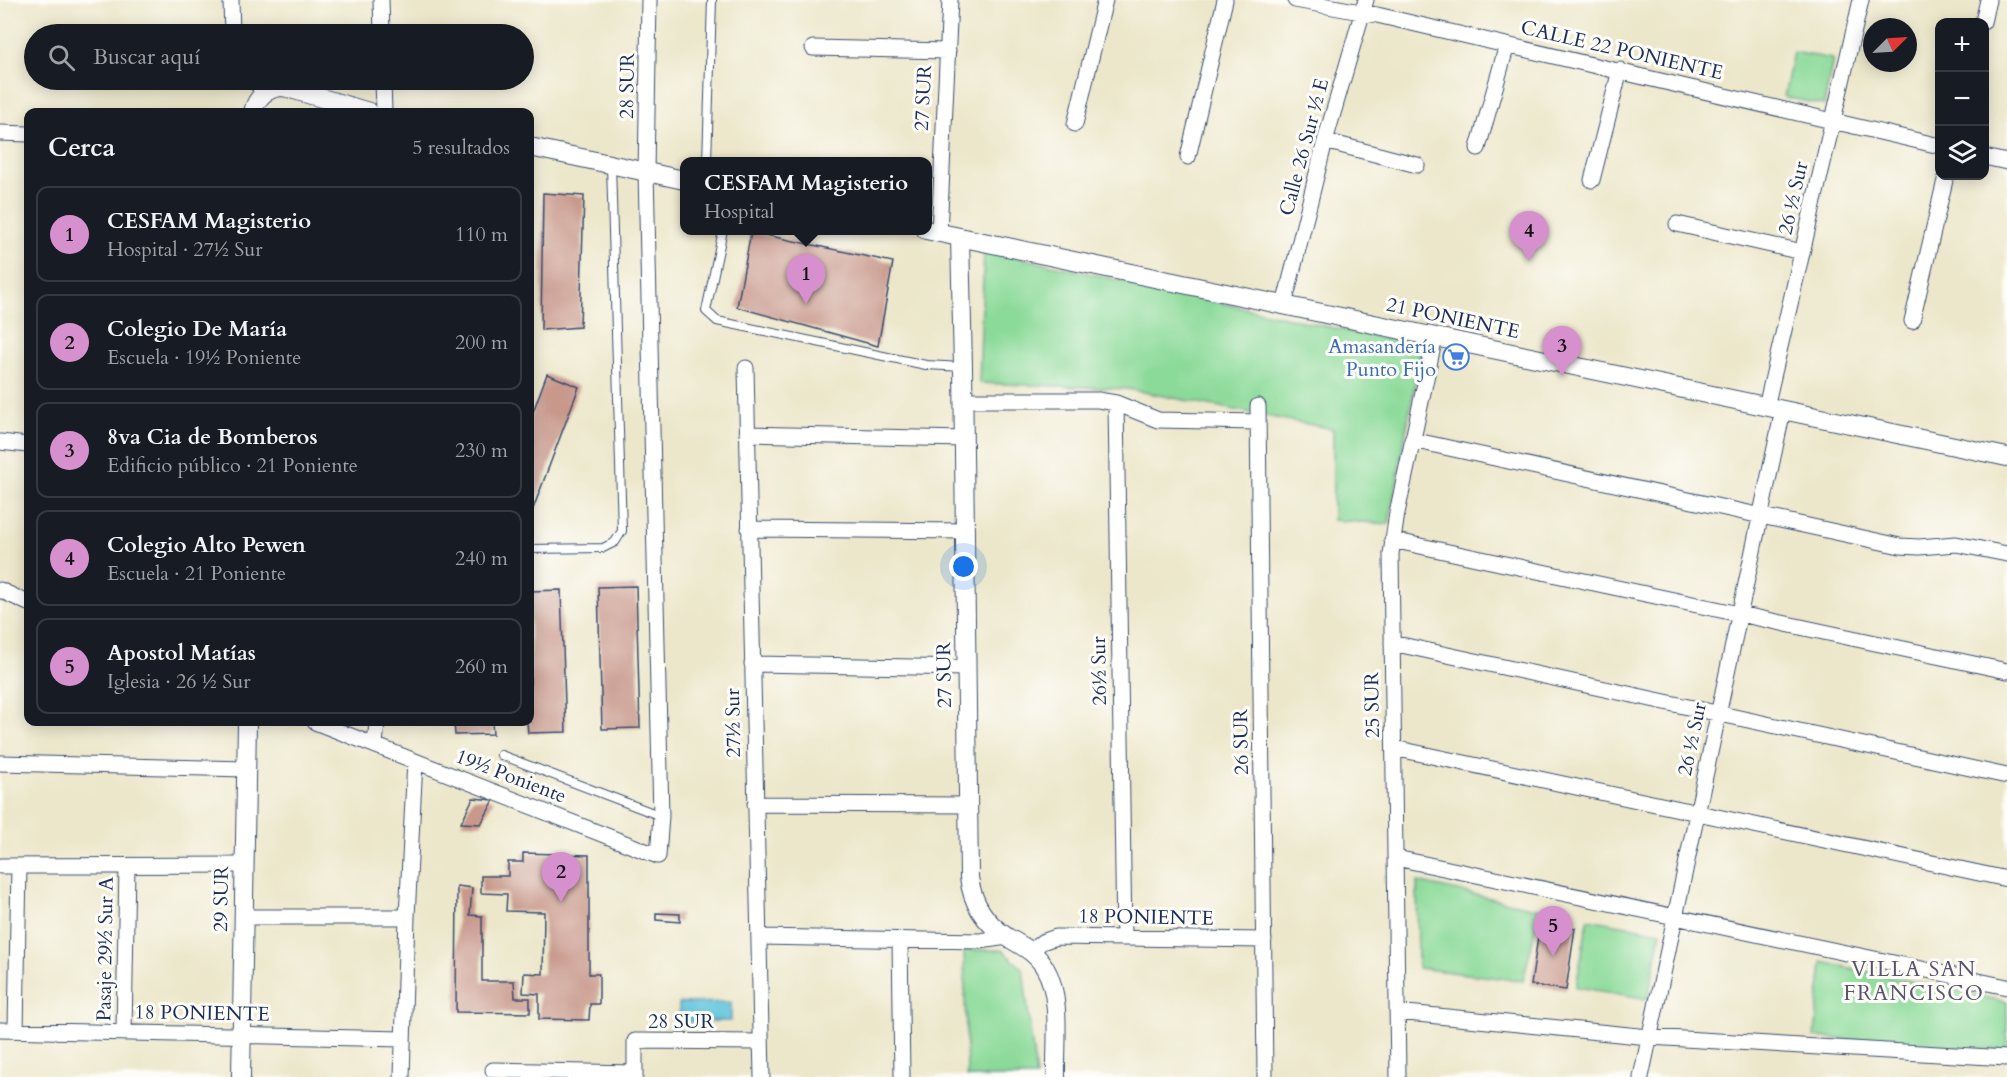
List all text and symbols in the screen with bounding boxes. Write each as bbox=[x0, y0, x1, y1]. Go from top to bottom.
street label: CALLE 22 PONIENTE bbox=[1518, 14, 1726, 86]
north arrow bbox=[1863, 18, 1917, 72]
map controls bbox=[1935, 18, 1989, 180]
button: + bbox=[1935, 18, 1989, 72]
search box bbox=[24, 24, 534, 90]
icon: search bbox=[45, 41, 78, 74]
text: Buscar aquí bbox=[93, 42, 200, 72]
street label: 28 SUR bbox=[613, 53, 641, 119]
street label: 27 SUR bbox=[908, 64, 938, 132]
button: − bbox=[1935, 72, 1989, 126]
street label: Calle 26 Sur ½ E bbox=[1273, 75, 1335, 219]
button: layers bbox=[1935, 126, 1989, 180]
text: Cerca bbox=[48, 130, 115, 165]
text: 5 resultados bbox=[412, 134, 510, 161]
popup bbox=[680, 157, 932, 235]
street label: 26 ½ Sur bbox=[1771, 158, 1815, 237]
text: CESFAM Magisterio bbox=[704, 168, 908, 198]
text: Hospital bbox=[704, 198, 774, 225]
text: CESFAM Magisterio bbox=[107, 206, 311, 236]
pin: 4 bbox=[1510, 212, 1549, 261]
text: 1 bbox=[64, 221, 75, 248]
text: 110 m bbox=[455, 221, 508, 248]
text: Hospital · 27½ Sur bbox=[107, 236, 263, 263]
pin: 1 bbox=[786, 254, 826, 304]
street label: 21 PONIENTE bbox=[1384, 291, 1522, 345]
text: Colegio De María bbox=[107, 314, 287, 344]
pin: 3 bbox=[1542, 326, 1582, 376]
text: 2 bbox=[64, 329, 75, 356]
text: 200 m bbox=[455, 329, 508, 356]
place label: Amasandería Punto Fijo bbox=[1328, 333, 1436, 383]
supermarket icon: Amasandería Punto Fijo bbox=[1441, 342, 1471, 372]
text: Escuela · 19½ Poniente bbox=[107, 344, 301, 371]
text: 8va Cia de Bomberos bbox=[107, 422, 318, 452]
text: 3 bbox=[64, 437, 75, 464]
text: 230 m bbox=[455, 437, 508, 464]
text: Edificio público · 21 Poniente bbox=[107, 452, 358, 479]
text: Colegio Alto Pewen bbox=[107, 530, 306, 560]
text: 4 bbox=[64, 545, 75, 572]
text: 240 m bbox=[455, 545, 508, 572]
your location bbox=[949, 552, 978, 581]
text: Escuela · 21 Poniente bbox=[107, 560, 286, 587]
street label: 26½ Sur bbox=[1085, 635, 1113, 706]
text: Apostol Matías bbox=[107, 638, 256, 668]
street label: 27 SUR bbox=[930, 642, 958, 708]
text: 5 bbox=[64, 653, 75, 680]
text: 260 m bbox=[455, 653, 508, 680]
text: Iglesia · 26 ½ Sur bbox=[107, 668, 251, 695]
street label: 25 SUR bbox=[1358, 672, 1386, 738]
street label: 27½ Sur bbox=[719, 687, 747, 758]
street label: 26 ½ Sur bbox=[1671, 699, 1713, 778]
street label: 26 SUR bbox=[1227, 709, 1255, 775]
street label: 19½ Poniente bbox=[452, 743, 570, 809]
pin: 2 bbox=[542, 852, 580, 902]
street label: 29 SUR bbox=[207, 866, 235, 932]
street label: Pasaje 29½ Sur A bbox=[90, 876, 120, 1022]
street label: 18 PONIENTE bbox=[1078, 902, 1214, 932]
pin: 5 bbox=[1534, 906, 1572, 956]
district label: VILLA SAN FRANCISCO bbox=[1844, 955, 1984, 1008]
street label: 18 PONIENTE bbox=[134, 998, 270, 1028]
street label: 28 SUR bbox=[648, 1008, 714, 1035]

